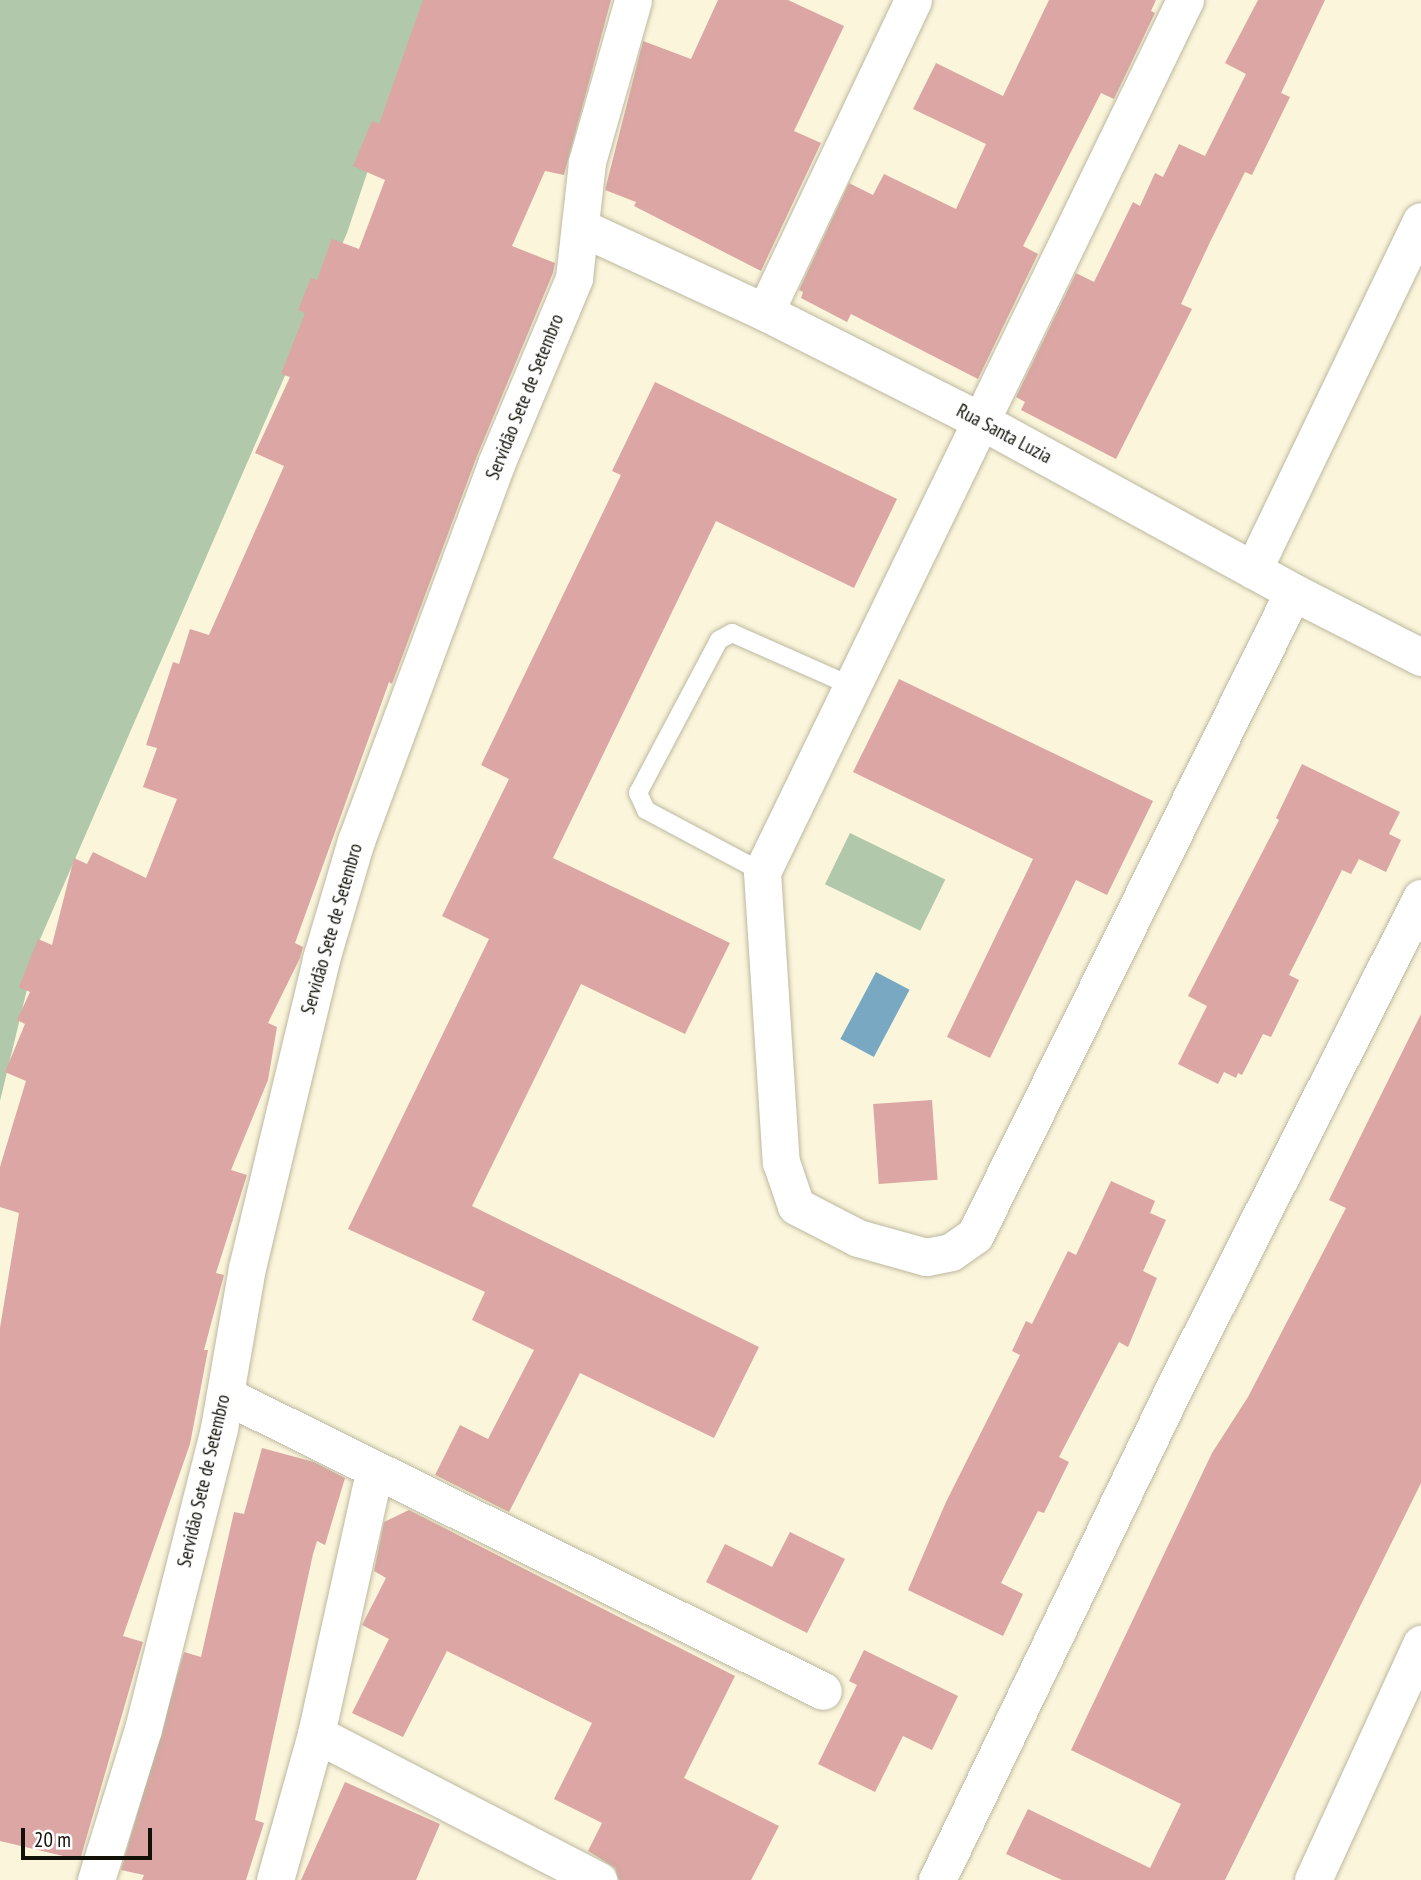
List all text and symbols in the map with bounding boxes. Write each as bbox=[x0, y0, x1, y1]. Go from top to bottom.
street label: Servidão Sete de Setembro bbox=[481, 311, 569, 483]
street label: Rua Santa Luzia bbox=[953, 399, 1055, 469]
street label: Servidão Sete de Setembro bbox=[297, 841, 367, 1017]
street label: Servidão Sete de Setembro bbox=[173, 1392, 235, 1570]
scale bar bbox=[24, 1814, 156, 1858]
text: 20 m bbox=[34, 1826, 71, 1853]

